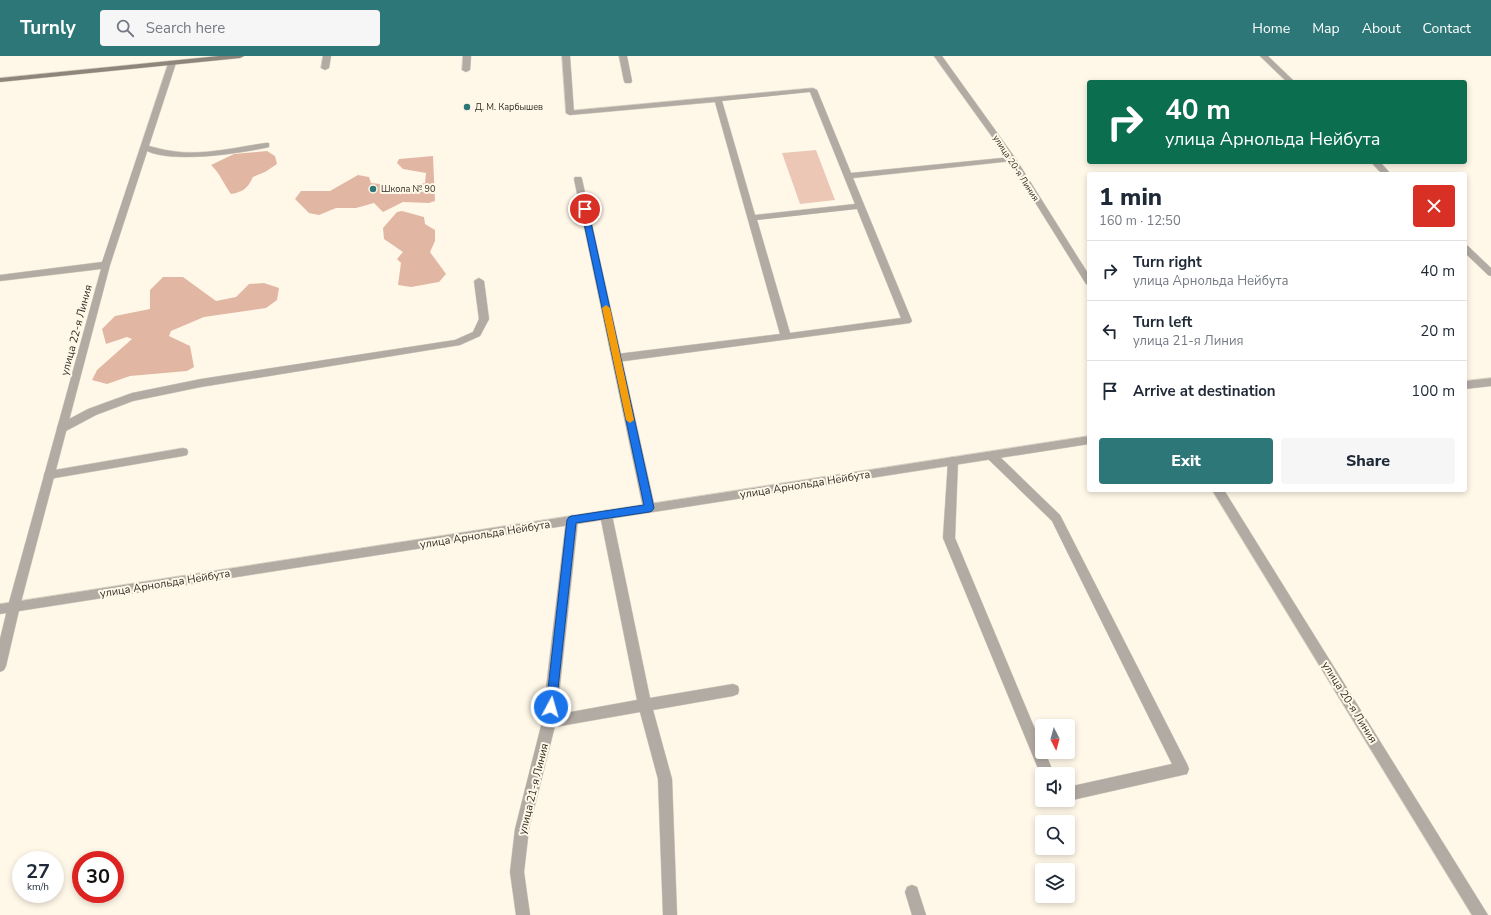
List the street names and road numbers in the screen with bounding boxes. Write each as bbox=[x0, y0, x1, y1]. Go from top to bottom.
street label: улица 20-я Линия bbox=[990, 133, 1042, 203]
street label: улица 22-я Линия bbox=[57, 283, 96, 377]
street label: улица Арнольда Нейбута bbox=[739, 467, 871, 502]
street label: улица Арнольда Нейбута bbox=[419, 517, 551, 552]
street label: улица Арнольда Нейбута bbox=[99, 566, 231, 601]
street label: улица 20-я Линия bbox=[1318, 659, 1381, 746]
street label: улица 21-я Линия bbox=[515, 742, 552, 836]

